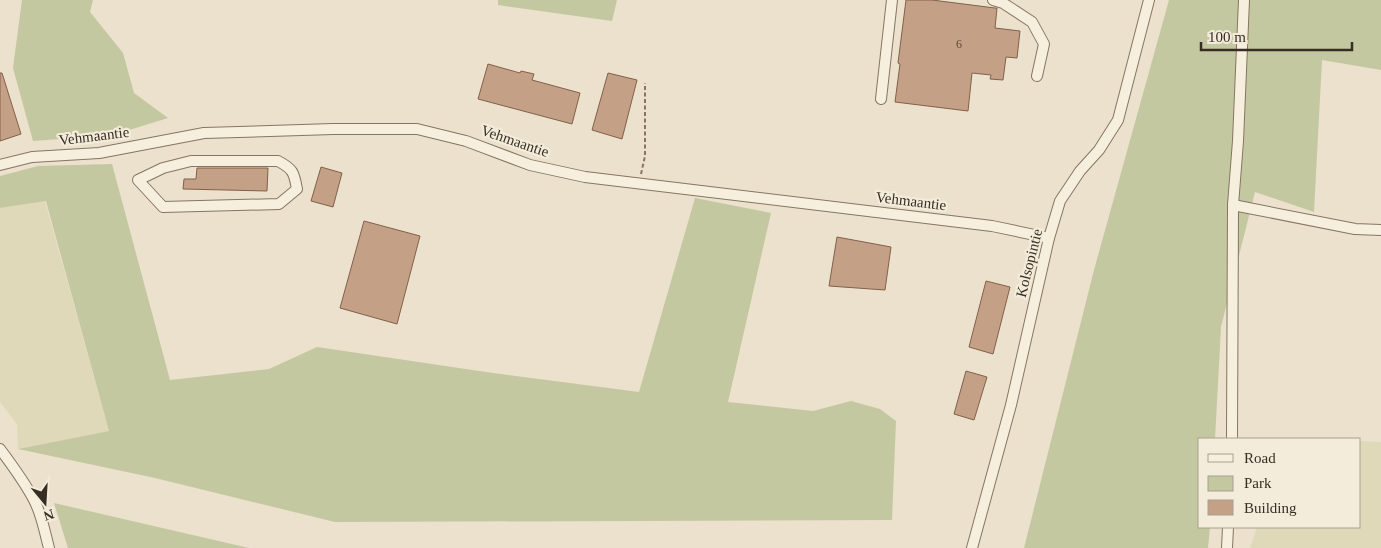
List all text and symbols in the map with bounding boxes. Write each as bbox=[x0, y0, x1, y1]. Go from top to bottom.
scale bar bbox=[1201, 20, 1352, 52]
text: 100 m bbox=[1208, 29, 1246, 45]
house number: 6 bbox=[956, 37, 962, 51]
street label: Vehmaantie bbox=[479, 122, 551, 160]
street label: Vehmaantie bbox=[58, 124, 130, 148]
street label: Vehmaantie bbox=[875, 189, 947, 213]
street label: Kolsopintie bbox=[1013, 227, 1045, 299]
legend bbox=[1198, 438, 1361, 528]
text: Road bbox=[1244, 450, 1276, 466]
text: Park bbox=[1244, 475, 1272, 491]
north arrow bbox=[20, 478, 70, 528]
text: Building bbox=[1244, 500, 1297, 516]
text: N bbox=[42, 506, 56, 524]

